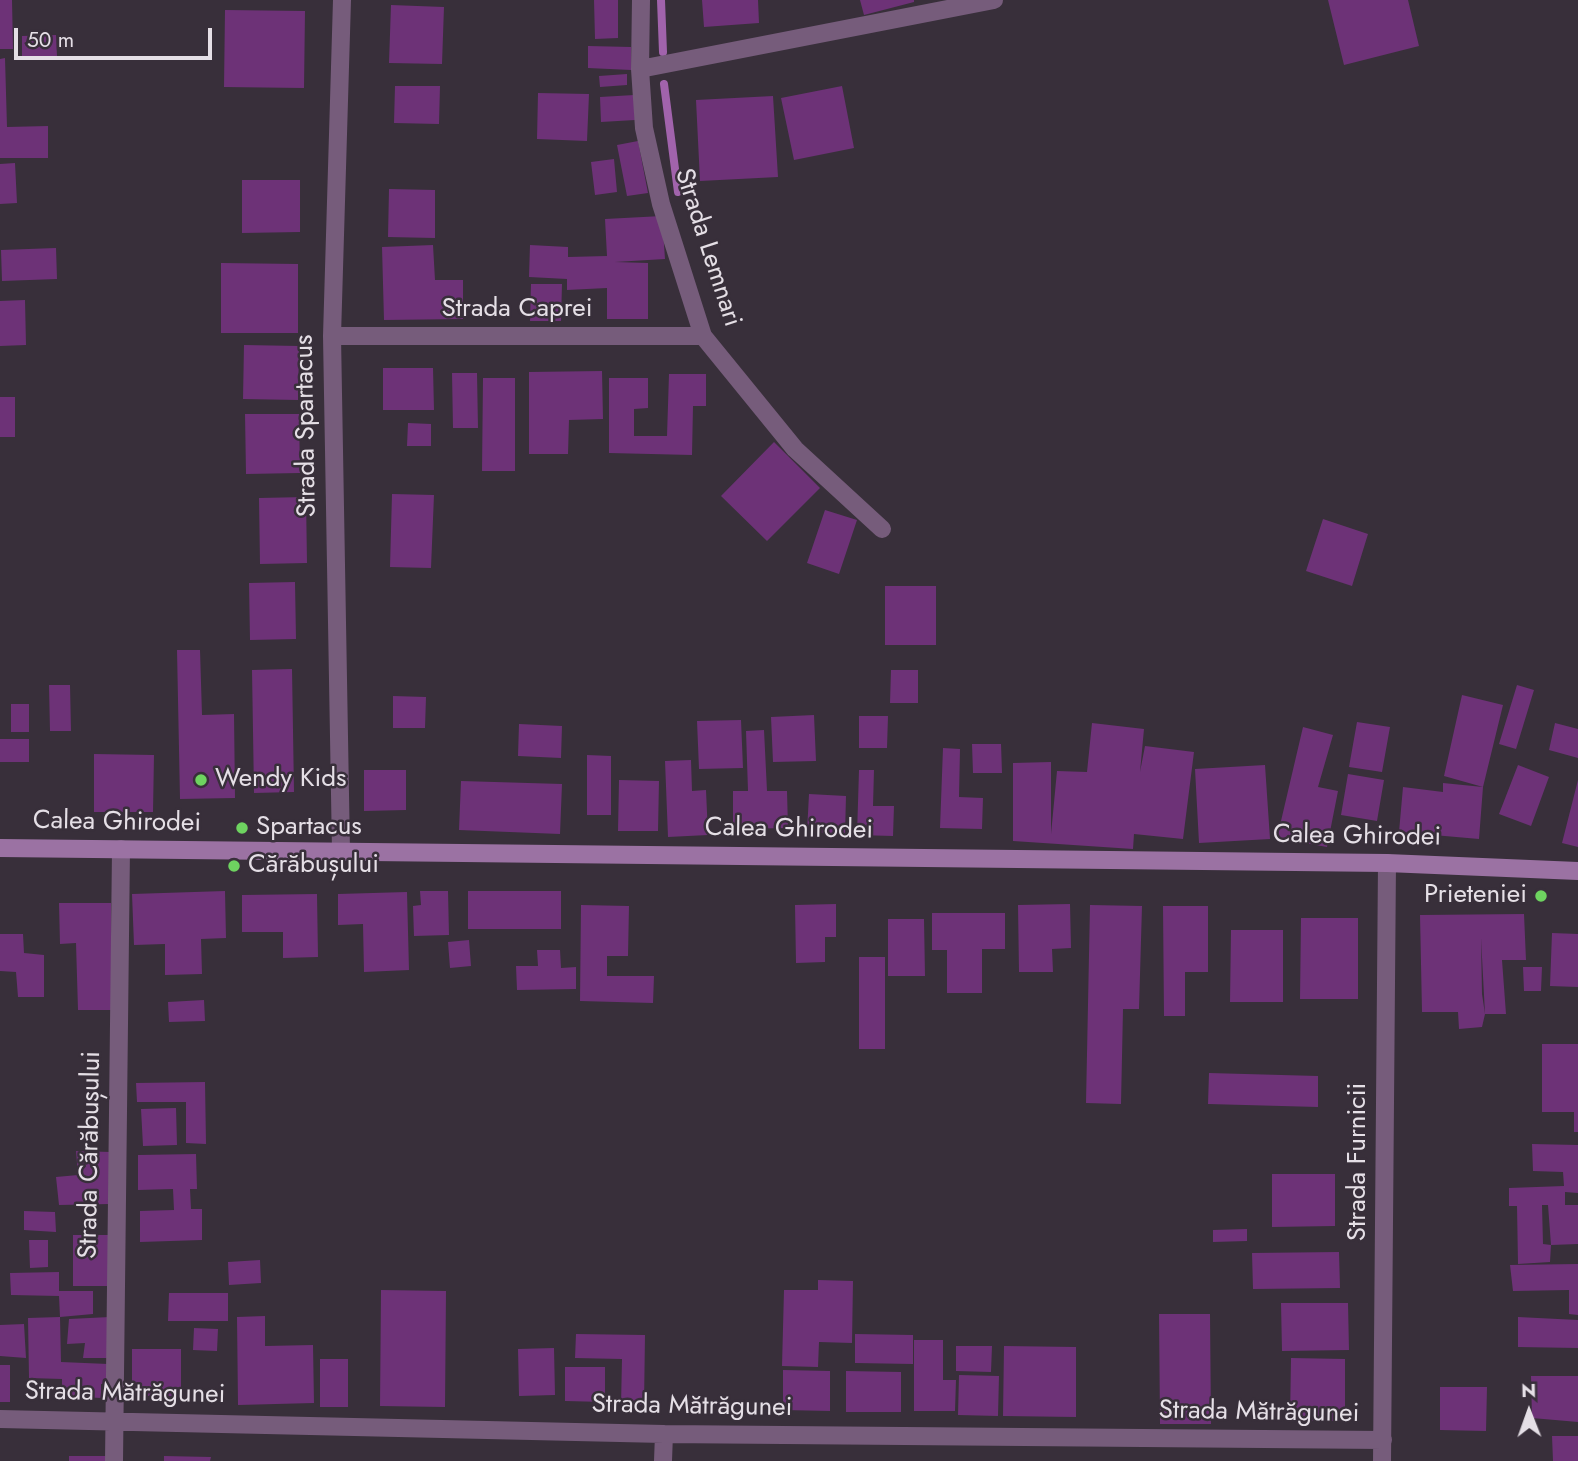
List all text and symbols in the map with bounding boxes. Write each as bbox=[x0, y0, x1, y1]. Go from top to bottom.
scale bar bbox=[18, 14, 215, 58]
text: 50 m bbox=[27, 25, 74, 55]
street label: Strada Lemnari bbox=[667, 165, 747, 331]
street label: Strada Caprei bbox=[442, 294, 592, 326]
street label: Strada Spartacus bbox=[290, 334, 324, 518]
place label: Wendy Kids bbox=[215, 764, 347, 796]
marker: Wendy Kids bbox=[193, 772, 209, 788]
street label: Calea Ghirodei bbox=[33, 806, 201, 840]
place label: Spartacus bbox=[256, 812, 362, 844]
street label: Calea Ghirodei bbox=[705, 813, 873, 847]
marker: Spartacus bbox=[234, 820, 250, 836]
street label: Calea Ghirodei bbox=[1273, 820, 1441, 854]
place label: Cărăbușului bbox=[248, 850, 379, 882]
marker: Cărăbușului bbox=[226, 858, 242, 874]
place label: Prieteniei bbox=[1424, 880, 1527, 912]
marker: Prieteniei bbox=[1533, 888, 1549, 904]
street label: Strada Cărăbușului bbox=[74, 1051, 108, 1259]
street label: Strada Furnicii bbox=[1343, 1083, 1375, 1241]
street label: Strada Mătrăgunei bbox=[24, 1377, 226, 1411]
north arrow bbox=[1494, 1377, 1564, 1447]
text: N bbox=[1521, 1377, 1536, 1404]
street label: Strada Mătrăgunei bbox=[591, 1390, 793, 1424]
street label: Strada Mătrăgunei bbox=[1158, 1396, 1360, 1430]

